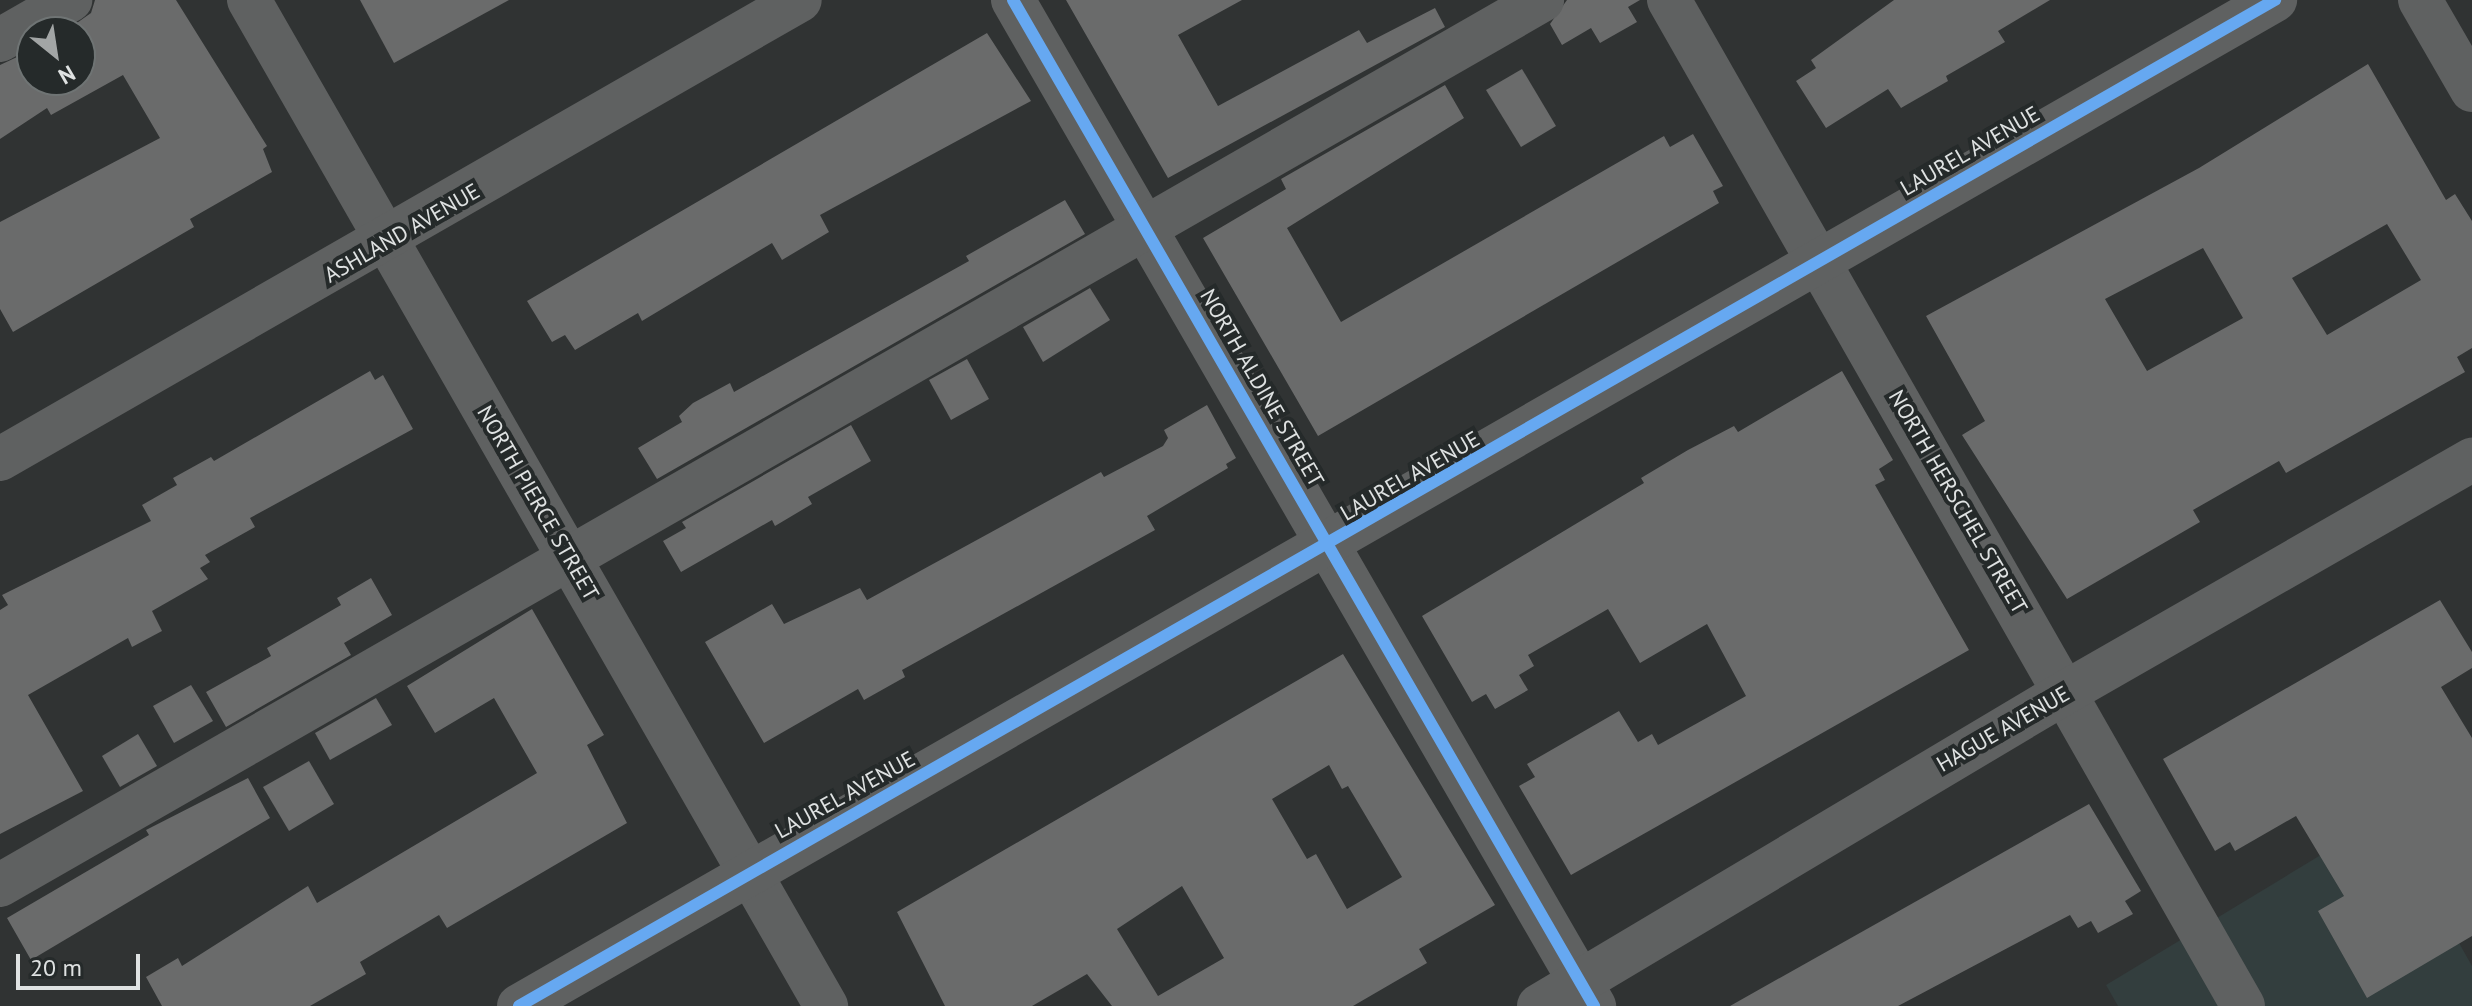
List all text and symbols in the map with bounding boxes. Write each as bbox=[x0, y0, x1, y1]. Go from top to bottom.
north arrow bbox=[16, 16, 96, 96]
text: N bbox=[54, 59, 80, 91]
street label: LAUREL AVENUE bbox=[1895, 100, 2045, 202]
street label: ASHLAND AVENUE bbox=[319, 178, 485, 288]
street label: NORTH ALDINE STREET bbox=[1194, 284, 1330, 492]
street label: NORTH HERSCHEL STREET bbox=[1883, 385, 2033, 619]
street label: NORTH PIERCE STREET bbox=[472, 401, 604, 605]
street label: LAUREL AVENUE bbox=[1335, 425, 1485, 527]
street label: HAGUE AVENUE bbox=[1932, 680, 2074, 778]
street label: LAUREL AVENUE bbox=[770, 745, 920, 845]
scale bar bbox=[20, 938, 144, 988]
text: 20 m bbox=[30, 952, 82, 983]

